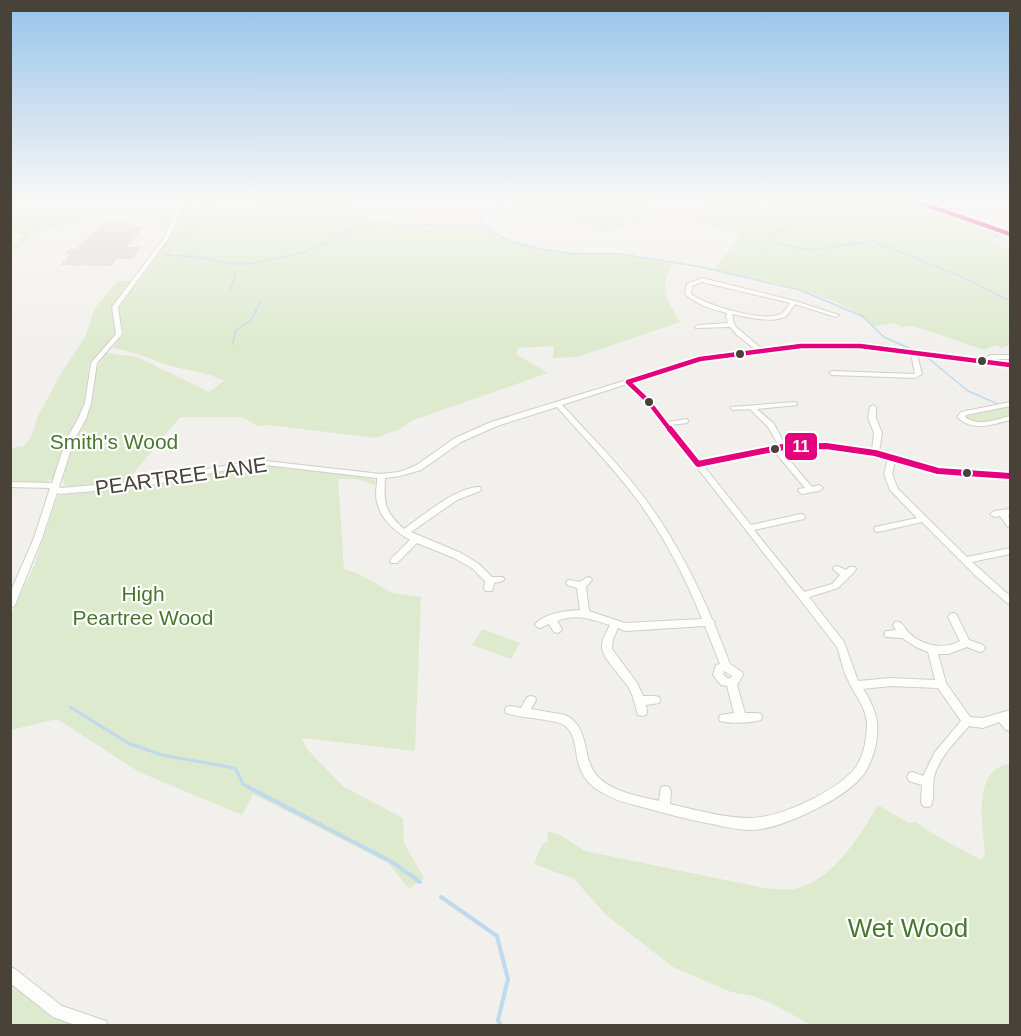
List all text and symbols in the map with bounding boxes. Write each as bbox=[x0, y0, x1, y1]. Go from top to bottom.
unlabelled marker bbox=[734, 348, 746, 360]
unlabelled marker bbox=[976, 355, 988, 367]
unlabelled marker bbox=[643, 396, 655, 408]
park label: Smith's Wood bbox=[50, 430, 178, 453]
line badge: 11 bbox=[784, 432, 818, 461]
text: 11 bbox=[793, 438, 810, 455]
unlabelled marker bbox=[769, 443, 781, 455]
street label: PEARTREE LANE bbox=[93, 453, 269, 499]
unlabelled marker bbox=[961, 467, 973, 479]
park label: High Peartree Wood bbox=[73, 582, 213, 629]
park label: Wet Wood bbox=[848, 913, 968, 943]

